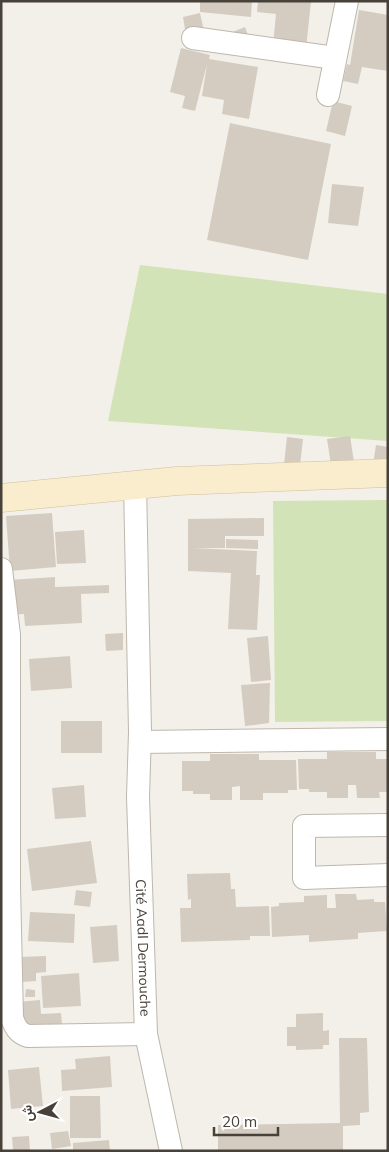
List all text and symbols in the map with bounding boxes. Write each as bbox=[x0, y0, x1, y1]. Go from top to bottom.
street label: Cité Aadl Dermouche bbox=[132, 879, 154, 1017]
north arrow bbox=[15, 1087, 65, 1137]
text: ش bbox=[17, 1104, 37, 1123]
scale bar bbox=[214, 1104, 278, 1136]
text: 20 m bbox=[222, 1112, 257, 1131]

